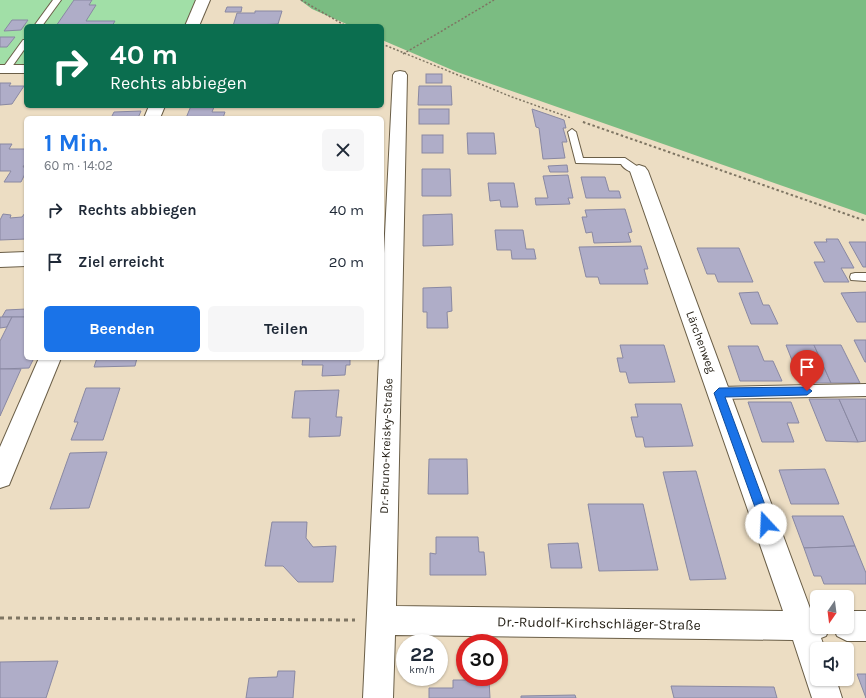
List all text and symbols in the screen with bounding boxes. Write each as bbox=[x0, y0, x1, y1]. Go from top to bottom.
text: 40 m bbox=[110, 38, 178, 71]
icon: right bbox=[44, 40, 96, 92]
text: Rechts abbiegen bbox=[110, 72, 247, 94]
text: 1 Min. bbox=[44, 129, 108, 157]
button: close bbox=[322, 129, 364, 171]
text: 60 m · 14:02 bbox=[44, 158, 113, 173]
icon: right bbox=[44, 199, 66, 221]
text: Rechts abbiegen bbox=[78, 201, 197, 219]
text: 40 m bbox=[329, 201, 364, 219]
icon: arrive bbox=[44, 251, 66, 273]
text: Ziel erreicht bbox=[78, 253, 164, 271]
text: 20 m bbox=[329, 253, 364, 271]
button: Beenden bbox=[44, 306, 200, 352]
button: Teilen bbox=[208, 306, 364, 352]
street label: Lärchenweg bbox=[683, 309, 719, 375]
pin bbox=[790, 350, 824, 391]
icon: arrive bbox=[796, 356, 818, 378]
street label: Dr.-Bruno-Kreisky-Straße bbox=[377, 378, 395, 514]
position arrow bbox=[745, 503, 787, 545]
north arrow bbox=[810, 590, 854, 634]
map controls bbox=[810, 590, 854, 686]
street label: Dr.-Rudolf-Kirchschläger-Straße bbox=[497, 613, 701, 634]
speed limit sign: 30 bbox=[456, 634, 508, 686]
button: sound bbox=[810, 642, 854, 686]
text: 22 bbox=[410, 643, 434, 666]
text: km/h bbox=[409, 664, 435, 676]

